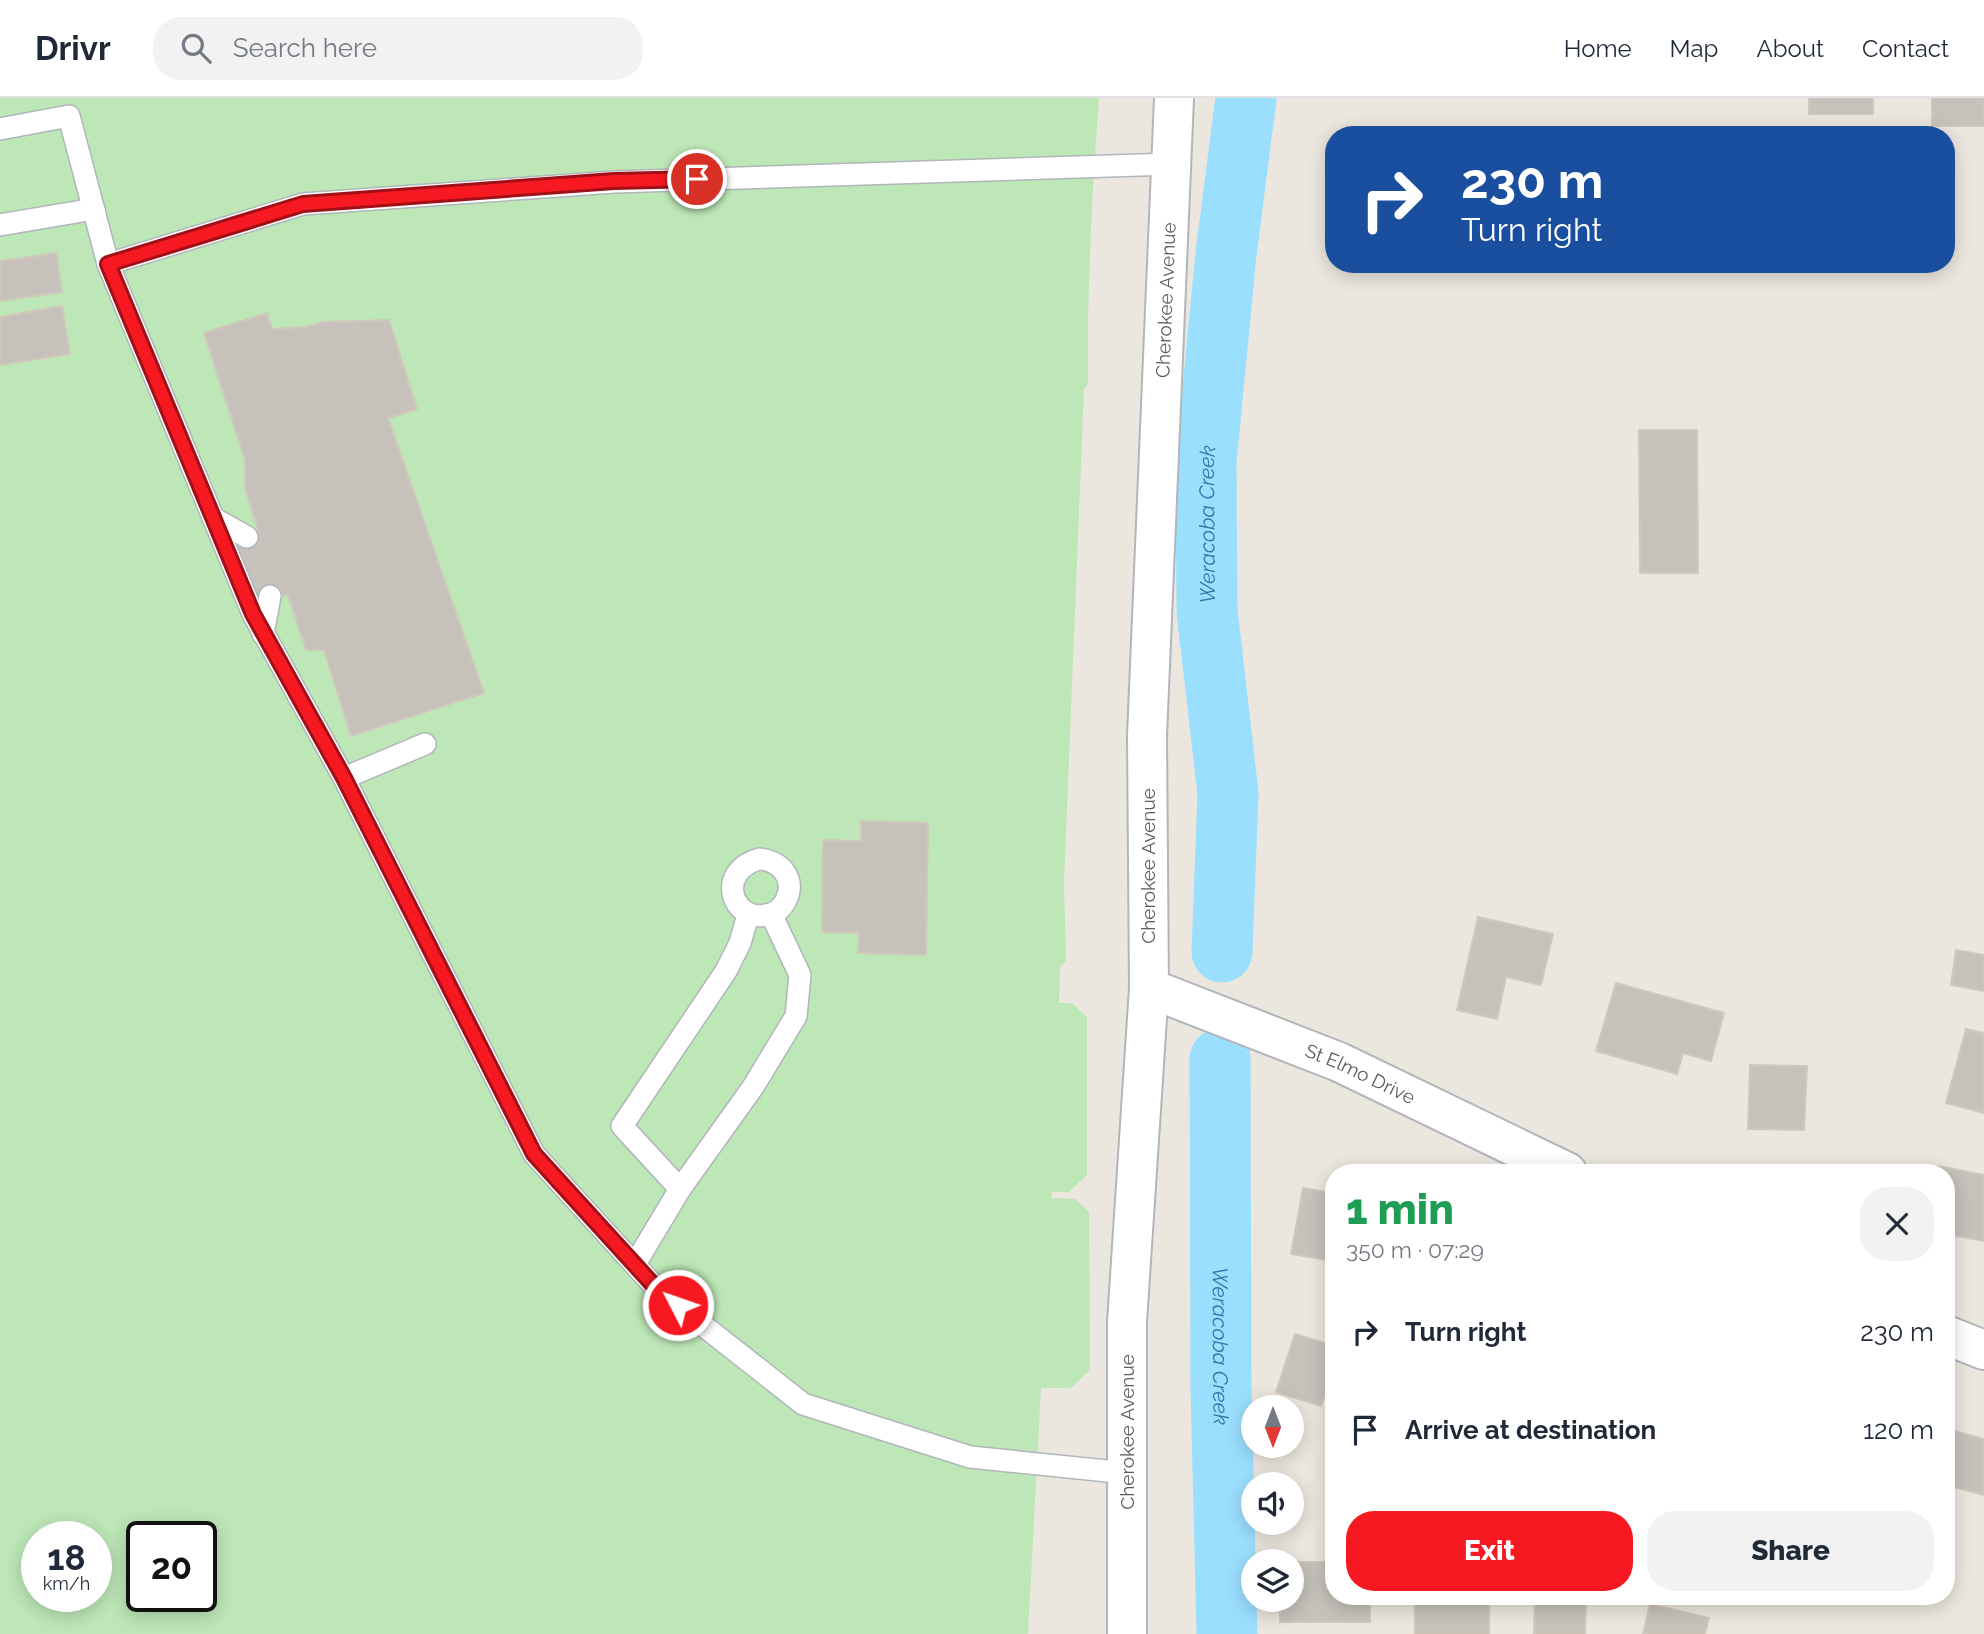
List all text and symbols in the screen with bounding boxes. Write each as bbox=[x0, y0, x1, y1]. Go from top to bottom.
search box bbox=[153, 17, 643, 80]
text: Drivr bbox=[35, 29, 111, 68]
icon: search bbox=[177, 29, 215, 67]
text: Search here bbox=[233, 33, 377, 63]
text: Home bbox=[1564, 34, 1632, 63]
text: Map bbox=[1670, 34, 1718, 63]
text: About bbox=[1756, 34, 1824, 63]
text: Contact bbox=[1862, 34, 1949, 63]
pin bbox=[667, 149, 727, 209]
text: 230 m bbox=[1461, 152, 1603, 209]
icon: right bbox=[1346, 154, 1437, 245]
icon: arrive bbox=[678, 160, 716, 198]
text: Turn right bbox=[1461, 211, 1602, 248]
street label: Cherokee Avenue bbox=[1151, 222, 1180, 378]
water label: Weracoba Creek bbox=[1193, 444, 1220, 604]
street label: Cherokee Avenue bbox=[1137, 788, 1159, 944]
street label: St Elmo Drive bbox=[1302, 1039, 1419, 1108]
text: 1 min bbox=[1346, 1185, 1454, 1234]
button: close bbox=[1860, 1187, 1934, 1261]
text: 350 m · 07:29 bbox=[1346, 1236, 1484, 1263]
water label: Weracoba Creek bbox=[1208, 1267, 1234, 1425]
position arrow bbox=[641, 1268, 715, 1342]
icon: right bbox=[1346, 1313, 1384, 1351]
text: Turn right bbox=[1405, 1317, 1526, 1347]
text: 230 m bbox=[1860, 1317, 1934, 1347]
street label: Cherokee Avenue bbox=[1116, 1354, 1138, 1510]
north arrow bbox=[1241, 1395, 1304, 1458]
map controls bbox=[1241, 1395, 1304, 1612]
icon: arrive bbox=[1346, 1411, 1384, 1449]
text: Arrive at destination bbox=[1405, 1415, 1656, 1445]
text: 120 m bbox=[1863, 1415, 1934, 1445]
button: sound bbox=[1241, 1472, 1304, 1535]
button: Exit bbox=[1346, 1511, 1633, 1591]
button: Share bbox=[1647, 1511, 1934, 1591]
speed limit sign: 20 bbox=[126, 1521, 217, 1612]
text: 18 bbox=[47, 1537, 86, 1578]
button: layers bbox=[1241, 1549, 1304, 1612]
text: km/h bbox=[43, 1573, 90, 1594]

